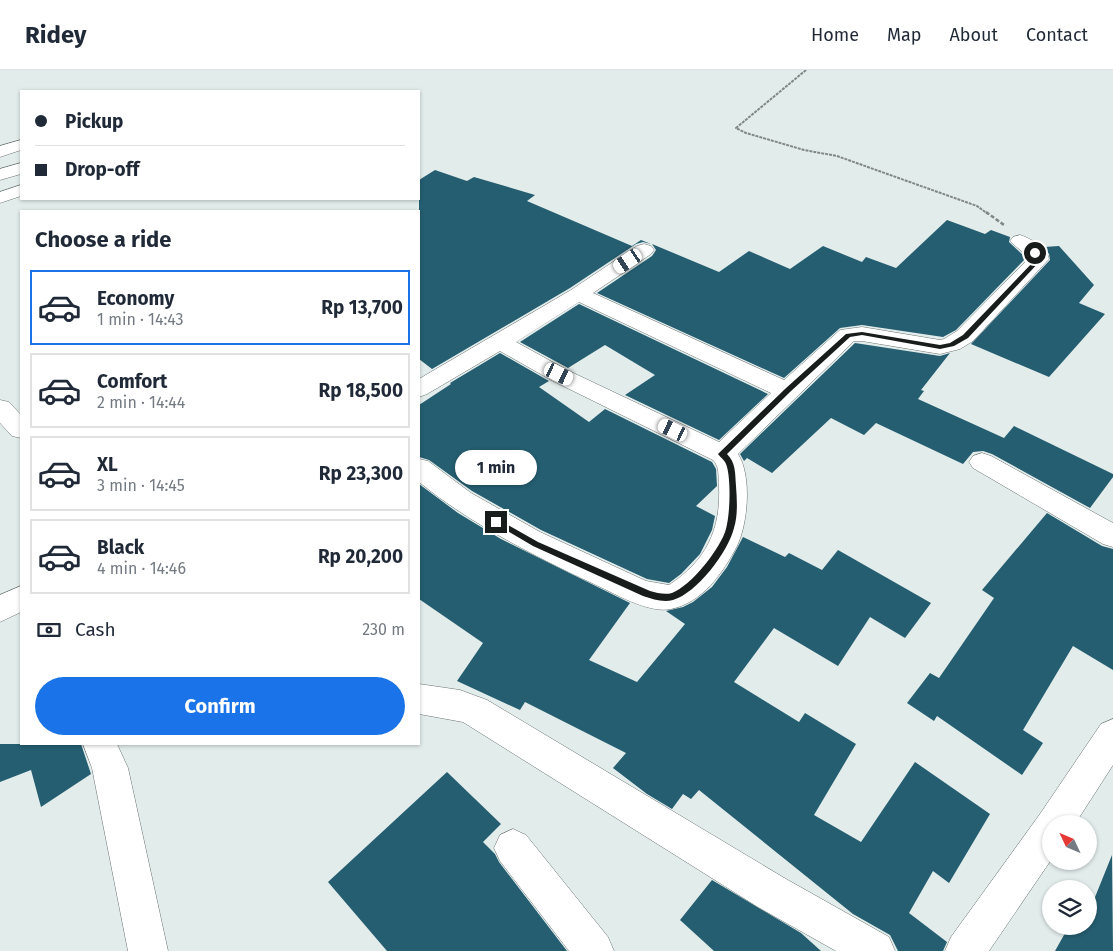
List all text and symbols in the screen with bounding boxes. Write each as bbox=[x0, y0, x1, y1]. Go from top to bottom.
text: Ridey bbox=[25, 21, 86, 49]
text: Home bbox=[811, 24, 859, 46]
text: Map bbox=[887, 24, 921, 46]
text: About bbox=[949, 24, 998, 46]
text: Contact bbox=[1026, 24, 1088, 46]
text: Pickup bbox=[65, 110, 123, 133]
text: Drop-off bbox=[65, 158, 139, 181]
text: Choose a ride bbox=[35, 226, 171, 253]
route start bbox=[1024, 242, 1046, 264]
car bbox=[611, 246, 644, 276]
icon: car bbox=[37, 285, 82, 330]
text: Economy bbox=[97, 287, 174, 310]
text: Rp 13,700 bbox=[321, 296, 403, 319]
text: 1 min · 14:43 bbox=[97, 310, 184, 329]
car bbox=[542, 361, 575, 387]
icon: car bbox=[37, 368, 82, 413]
text: Comfort bbox=[97, 370, 167, 393]
text: Rp 18,500 bbox=[318, 379, 403, 402]
text: 2 min · 14:44 bbox=[97, 393, 185, 412]
car bbox=[656, 417, 689, 443]
callout: 1 min bbox=[455, 450, 537, 484]
icon: car bbox=[37, 451, 82, 496]
text: XL bbox=[97, 453, 118, 476]
text: 1 min bbox=[477, 458, 515, 477]
text: Rp 23,300 bbox=[319, 462, 403, 485]
text: 3 min · 14:45 bbox=[97, 476, 185, 495]
route end bbox=[485, 511, 507, 533]
icon: car bbox=[37, 534, 82, 579]
text: Black bbox=[97, 536, 144, 559]
text: Rp 20,200 bbox=[318, 545, 403, 568]
text: 4 min · 14:46 bbox=[97, 559, 186, 578]
icon: cash bbox=[35, 616, 63, 644]
text: Cash bbox=[75, 618, 116, 641]
text: 230 m bbox=[362, 620, 405, 639]
button: Confirm bbox=[35, 677, 405, 735]
north arrow bbox=[1042, 815, 1098, 870]
map controls bbox=[1042, 815, 1097, 935]
button: layers bbox=[1042, 880, 1097, 935]

